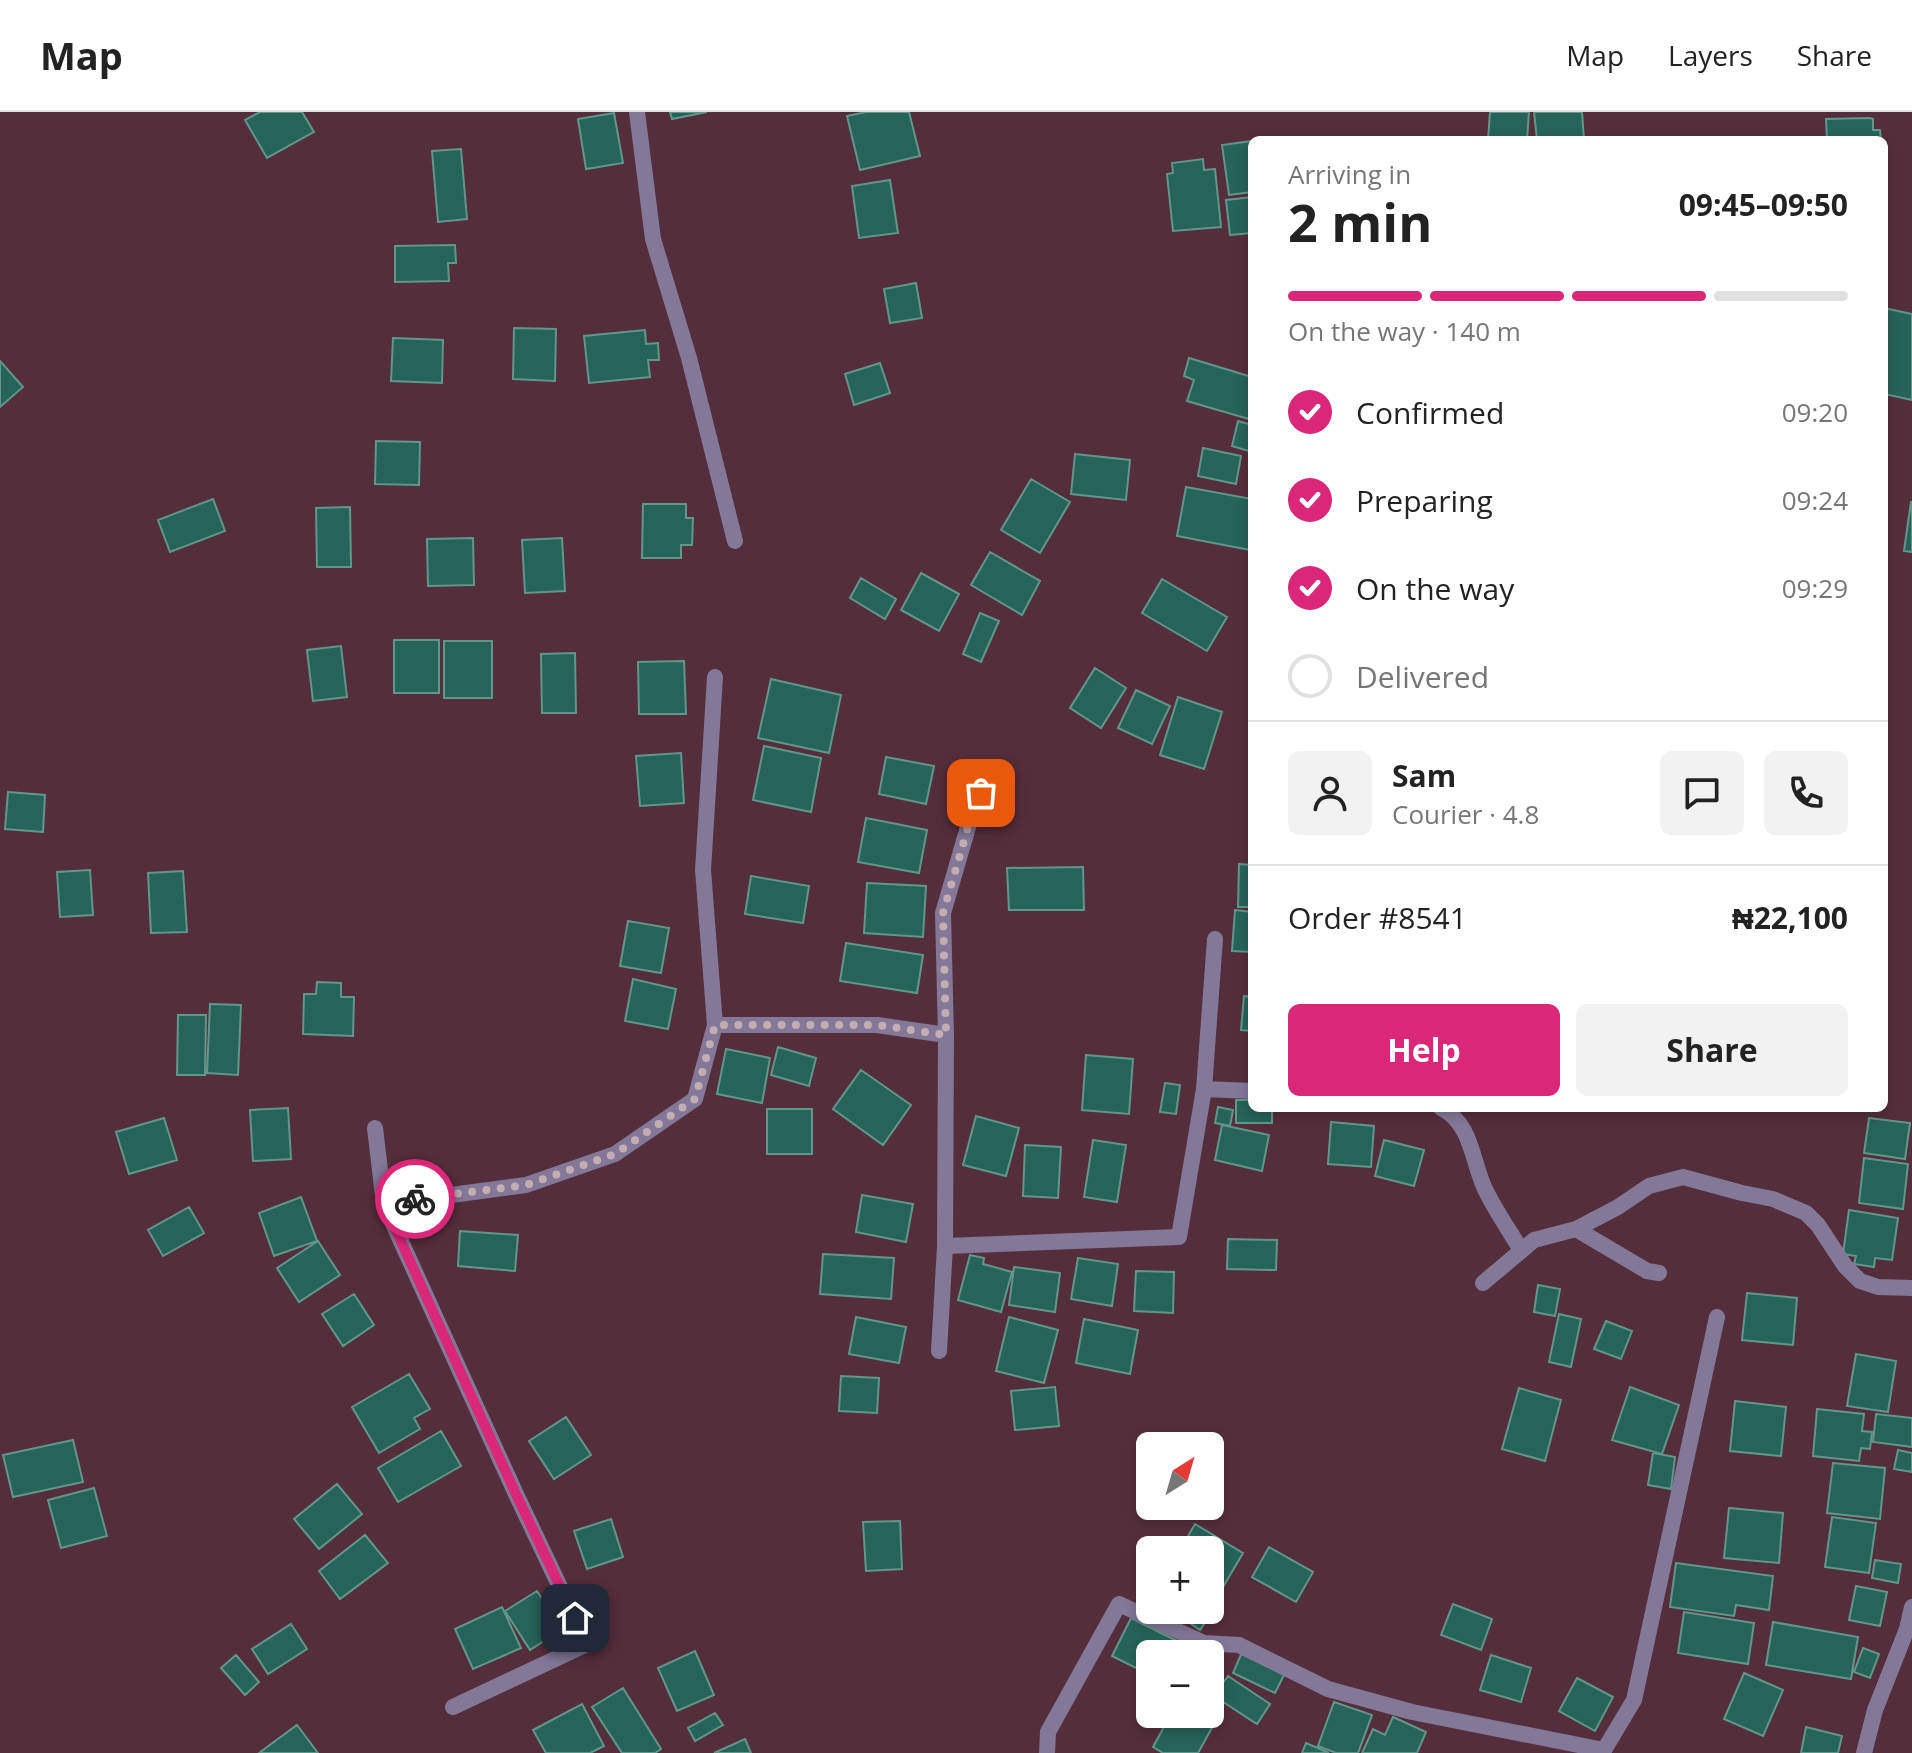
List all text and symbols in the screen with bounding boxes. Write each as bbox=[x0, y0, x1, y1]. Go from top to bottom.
text: Map bbox=[40, 29, 123, 81]
text: Map bbox=[1566, 36, 1624, 74]
text: Layers bbox=[1668, 36, 1753, 74]
text: Share bbox=[1797, 36, 1872, 74]
text: Arriving in bbox=[1288, 156, 1411, 192]
text: 09:45–09:50 bbox=[1679, 184, 1848, 225]
text: 2 min bbox=[1288, 186, 1432, 257]
text: On the way · 140 m bbox=[1288, 313, 1521, 349]
icon: check bbox=[1288, 390, 1332, 434]
text: Confirmed bbox=[1356, 392, 1504, 433]
text: 09:20 bbox=[1782, 394, 1848, 430]
icon: check bbox=[1288, 478, 1332, 522]
text: Preparing bbox=[1356, 480, 1493, 521]
text: 09:24 bbox=[1782, 482, 1848, 518]
icon: check bbox=[1288, 566, 1332, 610]
text: On the way bbox=[1356, 568, 1514, 609]
text: 09:29 bbox=[1782, 570, 1848, 606]
text: Delivered bbox=[1356, 656, 1489, 697]
button: person bbox=[1288, 751, 1372, 835]
button: chat bbox=[1660, 751, 1744, 835]
button: phone bbox=[1764, 751, 1848, 835]
text: Sam bbox=[1392, 755, 1456, 796]
pin bbox=[947, 759, 1015, 827]
icon: bag bbox=[959, 771, 1003, 815]
text: Courier · 4.8 bbox=[1392, 796, 1539, 832]
text: Order #8541 bbox=[1288, 897, 1467, 938]
text: ₦22,100 bbox=[1732, 897, 1848, 938]
button: Help bbox=[1288, 1004, 1560, 1096]
button: Share bbox=[1576, 1004, 1848, 1096]
courier bbox=[375, 1159, 455, 1239]
icon: bike bbox=[393, 1177, 437, 1221]
north arrow bbox=[1136, 1432, 1224, 1520]
map controls bbox=[1136, 1432, 1224, 1728]
button: + bbox=[1136, 1536, 1224, 1624]
pin bbox=[541, 1584, 609, 1652]
icon: home bbox=[553, 1596, 597, 1640]
button: − bbox=[1136, 1640, 1224, 1728]

